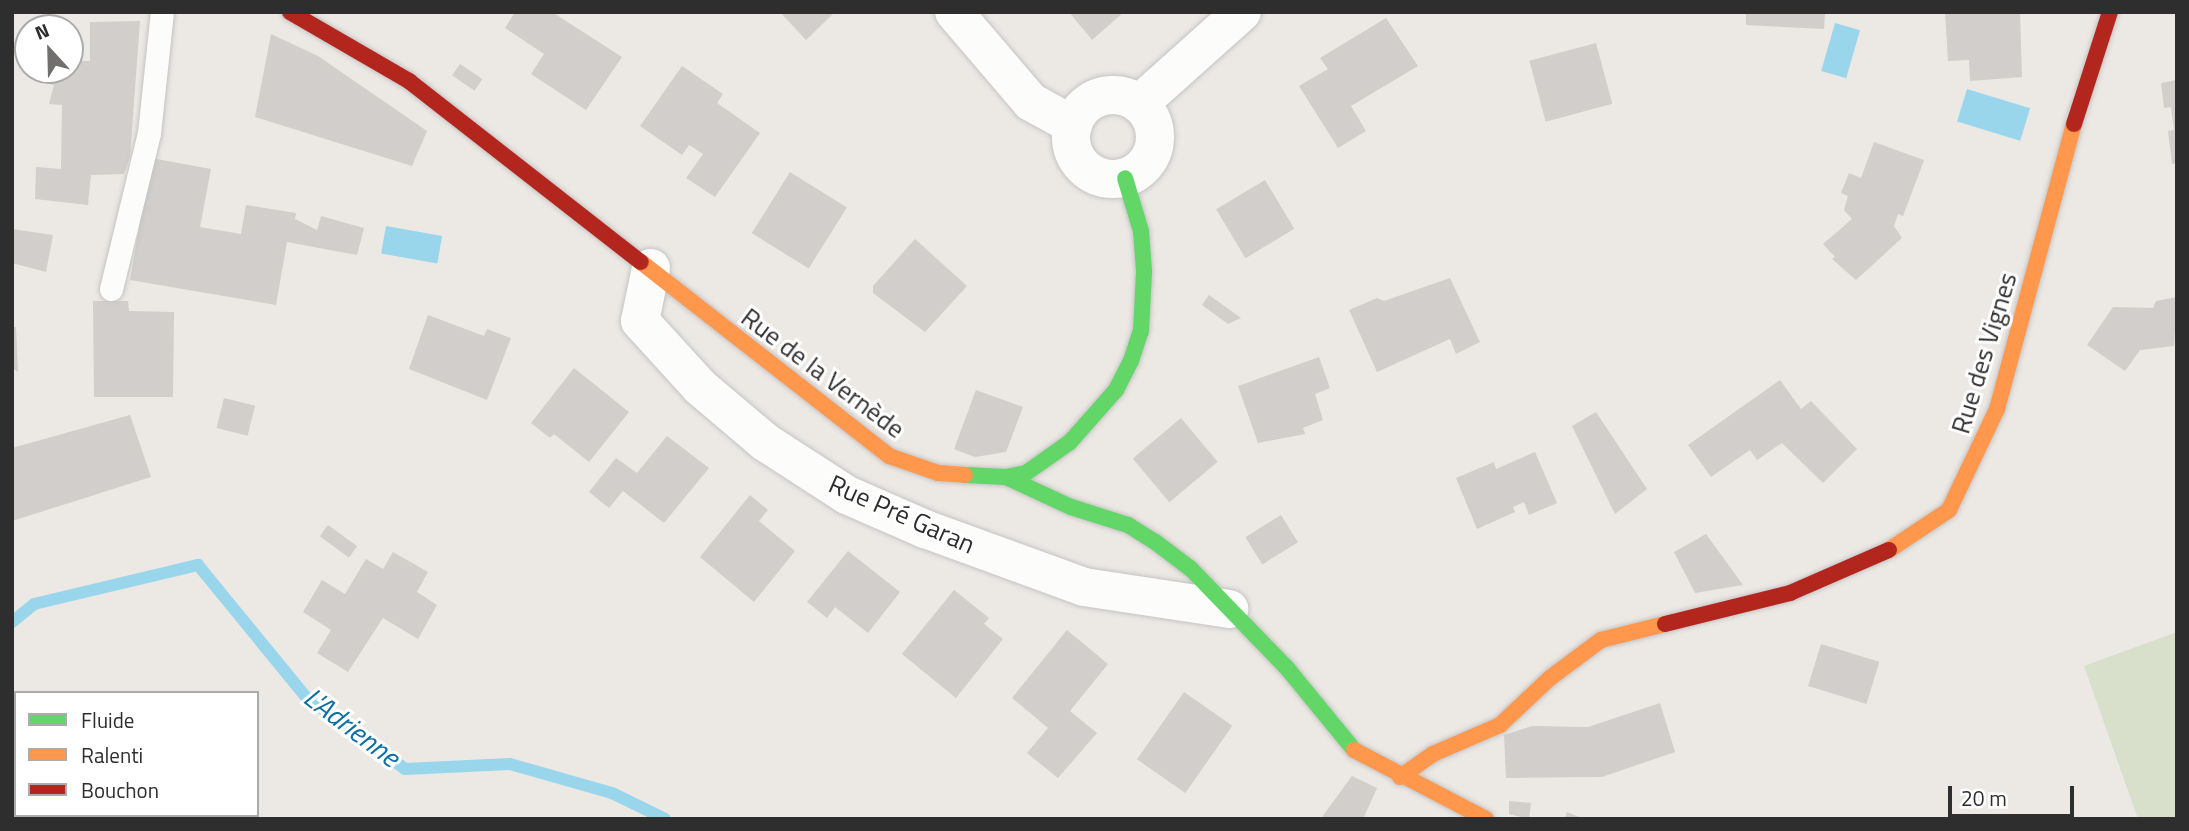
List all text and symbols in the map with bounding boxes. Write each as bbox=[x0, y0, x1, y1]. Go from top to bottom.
north arrow bbox=[14, 14, 84, 84]
text: N bbox=[30, 15, 53, 47]
street label: Rue des Vignes bbox=[1945, 269, 2023, 437]
street label: Rue de la Vernède bbox=[735, 301, 911, 445]
street label: Rue Pré Garan bbox=[824, 468, 980, 560]
water label: L'Adrienne bbox=[298, 680, 406, 774]
legend bbox=[14, 691, 259, 817]
text: Fluide bbox=[81, 704, 134, 736]
text: Ralenti bbox=[81, 739, 143, 771]
scale bar bbox=[1951, 772, 2077, 816]
text: Bouchon bbox=[81, 774, 159, 806]
text: 20 m bbox=[1961, 782, 2007, 814]

